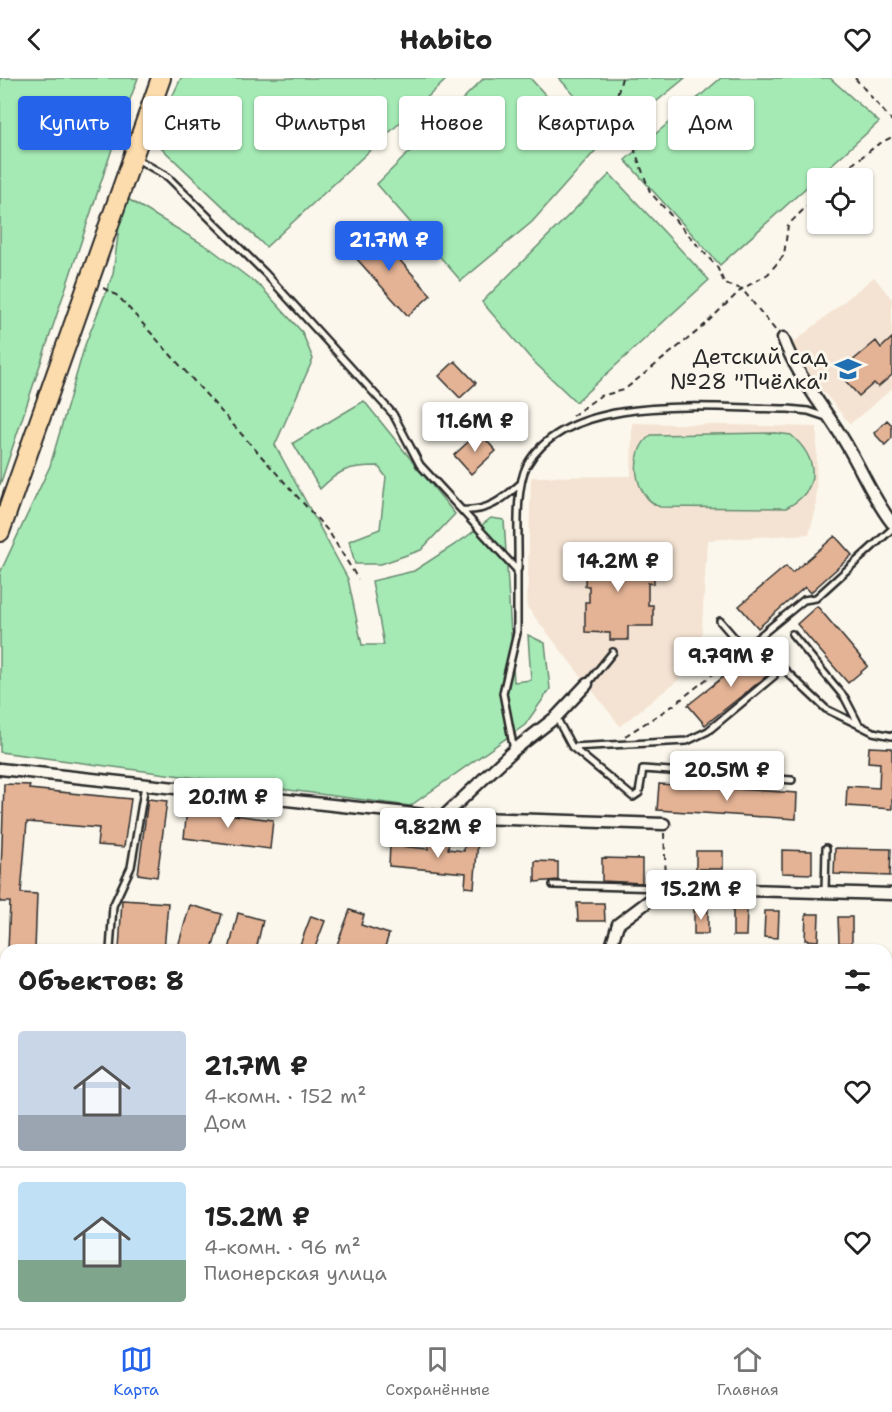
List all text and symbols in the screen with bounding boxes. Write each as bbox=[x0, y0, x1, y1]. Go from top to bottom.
text: Habito bbox=[399, 21, 493, 58]
icon: back bbox=[18, 23, 51, 56]
icon: heart bbox=[841, 23, 874, 56]
chip: Купить bbox=[18, 96, 131, 150]
chip: Снять bbox=[143, 96, 242, 150]
chip: Фильтры bbox=[254, 96, 387, 150]
chip: Новое bbox=[399, 96, 505, 150]
chip: Квартира bbox=[517, 96, 656, 150]
chip: Дом bbox=[668, 96, 754, 150]
map controls bbox=[807, 168, 873, 234]
button: locate bbox=[807, 168, 873, 234]
pin: 21.7M ₽ bbox=[334, 221, 444, 272]
text: 21.7M ₽ bbox=[349, 227, 429, 253]
place label: Детский сад №28 "Пчёлка" bbox=[670, 342, 828, 396]
school or university icon: Детский сад №28 "Пчёлка" bbox=[833, 354, 863, 384]
pin: 11.6M ₽ bbox=[420, 402, 530, 453]
text: 11.6M ₽ bbox=[436, 408, 514, 434]
pin: 14.2M ₽ bbox=[563, 542, 673, 593]
text: 14.2M ₽ bbox=[577, 548, 659, 574]
pin: 9.79M ₽ bbox=[676, 637, 786, 688]
text: 9.79M ₽ bbox=[688, 643, 774, 669]
pin: 20.5M ₽ bbox=[672, 751, 782, 802]
text: 20.5M ₽ bbox=[684, 757, 770, 783]
pin: 20.1M ₽ bbox=[173, 778, 283, 829]
text: 20.1M ₽ bbox=[188, 784, 268, 810]
pin: 9.82M ₽ bbox=[383, 808, 493, 859]
text: 9.82M ₽ bbox=[394, 814, 482, 840]
pin: 15.2M ₽ bbox=[646, 870, 756, 921]
text: 15.2M ₽ bbox=[660, 876, 742, 902]
text: Объектов: 8 bbox=[18, 963, 184, 998]
icon: filters bbox=[841, 964, 874, 997]
text: 21.7M ₽ bbox=[204, 1048, 308, 1083]
icon: home bbox=[66, 1055, 138, 1127]
icon: heart bbox=[841, 1075, 874, 1108]
text: 4-комн. · 152 m² bbox=[204, 1083, 366, 1109]
text: Дом bbox=[204, 1109, 246, 1135]
text: 15.2M ₽ bbox=[204, 1199, 310, 1234]
icon: home bbox=[66, 1206, 138, 1278]
icon: heart bbox=[841, 1226, 874, 1259]
text: 4-комн. · 96 m² bbox=[204, 1234, 361, 1260]
text: Пионерская улица bbox=[204, 1260, 387, 1286]
tab: Карта bbox=[113, 1343, 159, 1400]
tab: Сохранённые bbox=[386, 1343, 490, 1400]
tab: Главная bbox=[717, 1343, 779, 1400]

